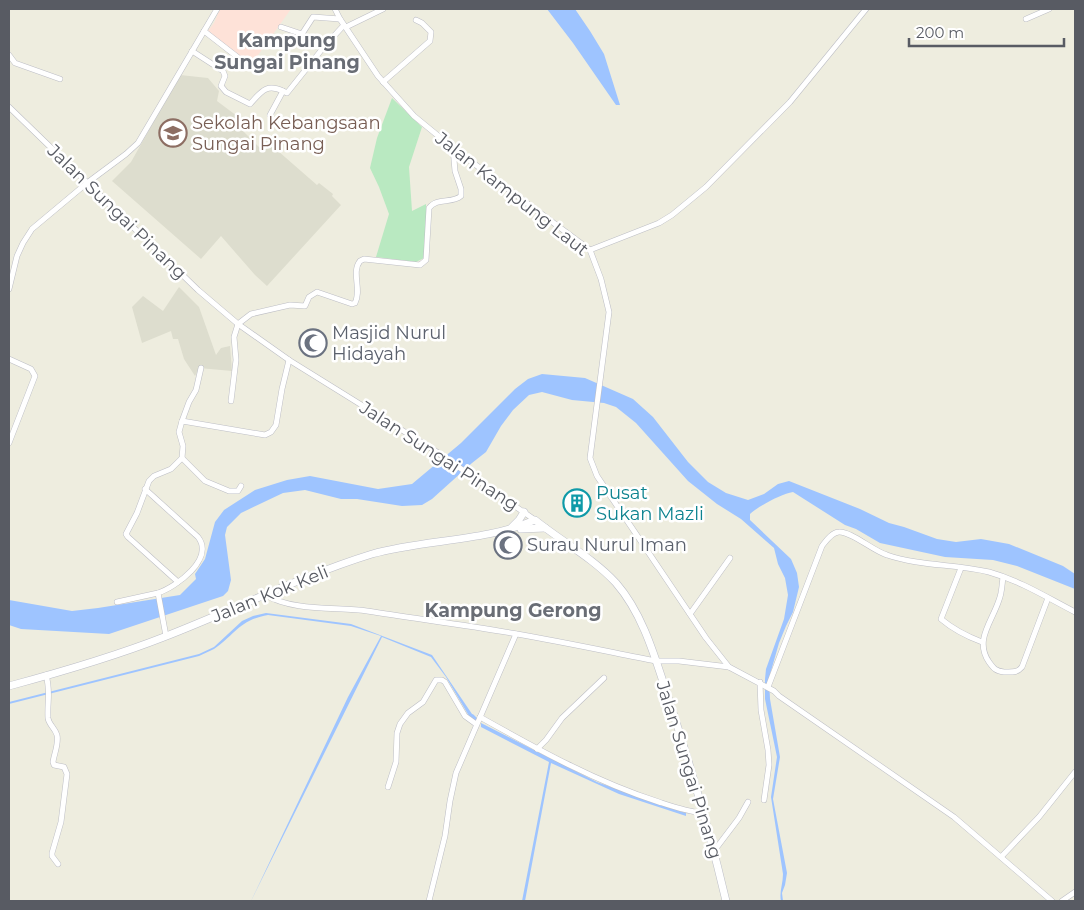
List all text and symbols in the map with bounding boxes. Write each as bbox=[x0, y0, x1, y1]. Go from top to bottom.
scale bar bbox=[909, 15, 1064, 47]
text: 200 m bbox=[916, 23, 964, 42]
district label: Kampung Sungai Pinang bbox=[214, 29, 360, 74]
place label: Sekolah Kebangsaan Sungai Pinang bbox=[192, 112, 381, 155]
school or university icon: Sekolah Kebangsaan Sungai Pinang bbox=[158, 118, 188, 148]
street label: Jalan Kampung Laut bbox=[430, 127, 593, 261]
street label: Jalan Sungai Pinang bbox=[42, 139, 191, 284]
place label: Masjid Nurul Hidayah bbox=[332, 322, 446, 365]
mosque icon: Masjid Nurul Hidayah bbox=[298, 328, 328, 358]
street label: Jalan Sungai Pinang bbox=[355, 396, 523, 516]
place label: Pusat Sukan Mazli bbox=[596, 482, 704, 525]
building icon: Pusat Sukan Mazli bbox=[562, 488, 592, 518]
mosque icon: Surau Nurul Iman bbox=[493, 530, 523, 560]
place label: Surau Nurul Iman bbox=[527, 534, 687, 556]
street label: Jalan Kok Keli bbox=[207, 561, 332, 628]
district label: Kampung Gerong bbox=[424, 599, 602, 622]
street label: Jalan Sungai Pinang bbox=[651, 677, 727, 862]

